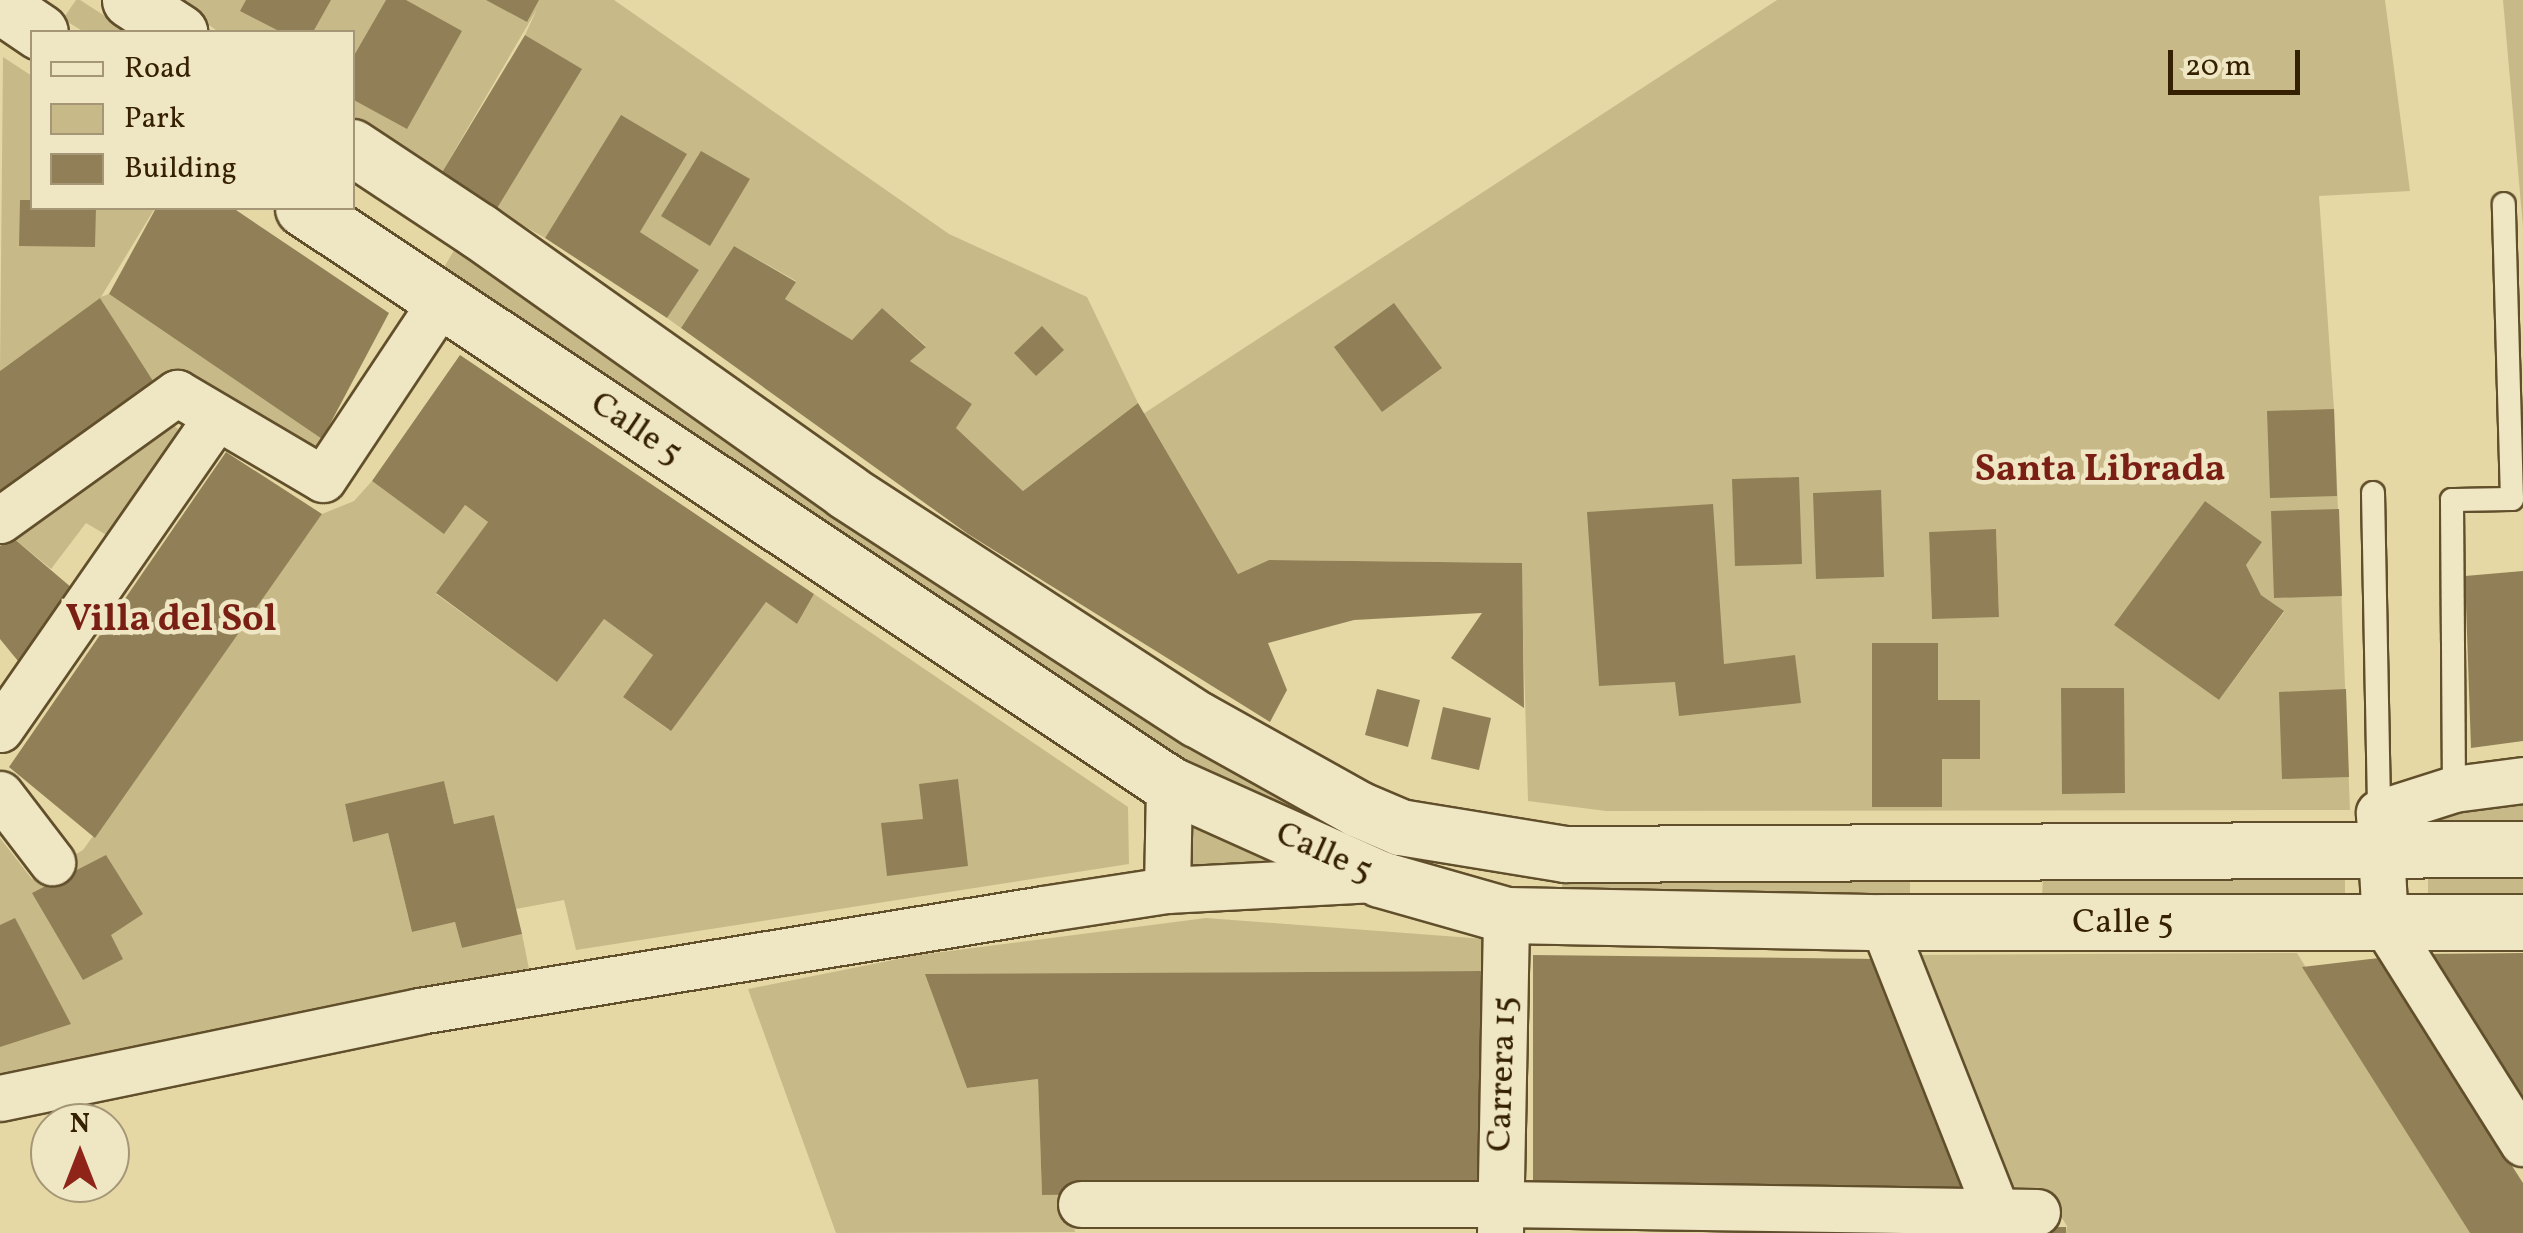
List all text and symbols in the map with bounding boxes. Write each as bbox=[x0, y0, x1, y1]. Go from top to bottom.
legend bbox=[30, 30, 355, 210]
scale bar bbox=[2173, 30, 2306, 92]
text: 20 m bbox=[2185, 46, 2251, 88]
text: Road bbox=[124, 48, 192, 90]
text: Park bbox=[124, 98, 185, 140]
text: Building bbox=[124, 148, 237, 190]
street label: Calle 5 bbox=[582, 383, 690, 475]
district label: Santa Librada bbox=[1975, 448, 2225, 494]
district label: Villa del Sol bbox=[65, 598, 277, 644]
street label: Calle 5 bbox=[1269, 813, 1379, 893]
street label: Calle 5 bbox=[2072, 902, 2174, 944]
street label: Carrera 15 bbox=[1479, 995, 1527, 1153]
north arrow bbox=[30, 1103, 130, 1203]
text: N bbox=[70, 1105, 90, 1144]

